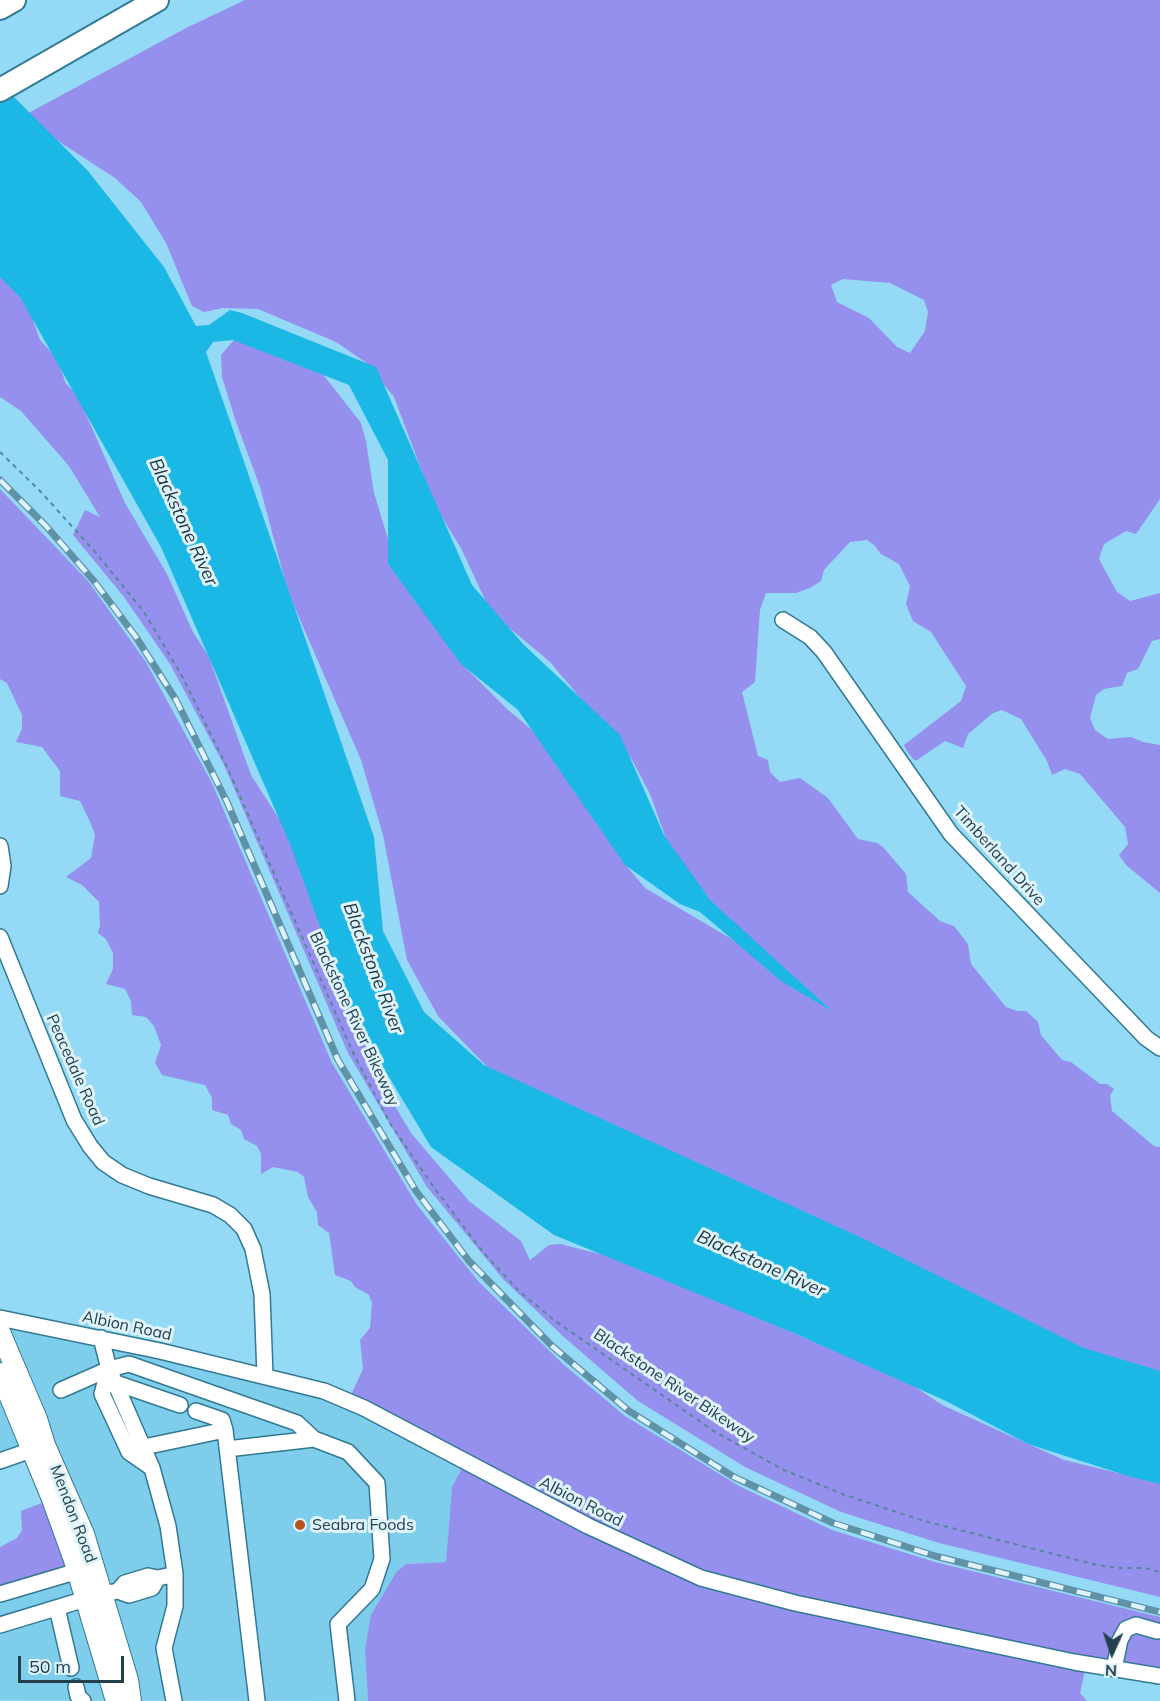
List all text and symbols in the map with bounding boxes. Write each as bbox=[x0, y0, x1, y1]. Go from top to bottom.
water label: Blackstone River bbox=[144, 455, 222, 589]
street label: Timberland Drive bbox=[949, 802, 1049, 910]
water label: Blackstone River bbox=[338, 900, 408, 1036]
street label: Blackstone River Bikeway bbox=[305, 929, 403, 1109]
street label: Peacedale Road bbox=[42, 1011, 108, 1129]
water label: Blackstone River bbox=[693, 1226, 829, 1302]
street label: Albion Road bbox=[81, 1307, 173, 1345]
street label: Blackstone River Bikeway bbox=[590, 1325, 758, 1447]
street label: Mendon Road bbox=[46, 1462, 100, 1566]
street label: Albion Road bbox=[536, 1473, 626, 1531]
place label: Seabra Foods bbox=[312, 1515, 414, 1535]
marker: Seabra Foods bbox=[293, 1518, 307, 1532]
north arrow bbox=[1082, 1623, 1142, 1683]
scale bar bbox=[21, 1644, 128, 1682]
text: 50 m bbox=[29, 1655, 71, 1678]
text: N bbox=[1104, 1661, 1118, 1681]

